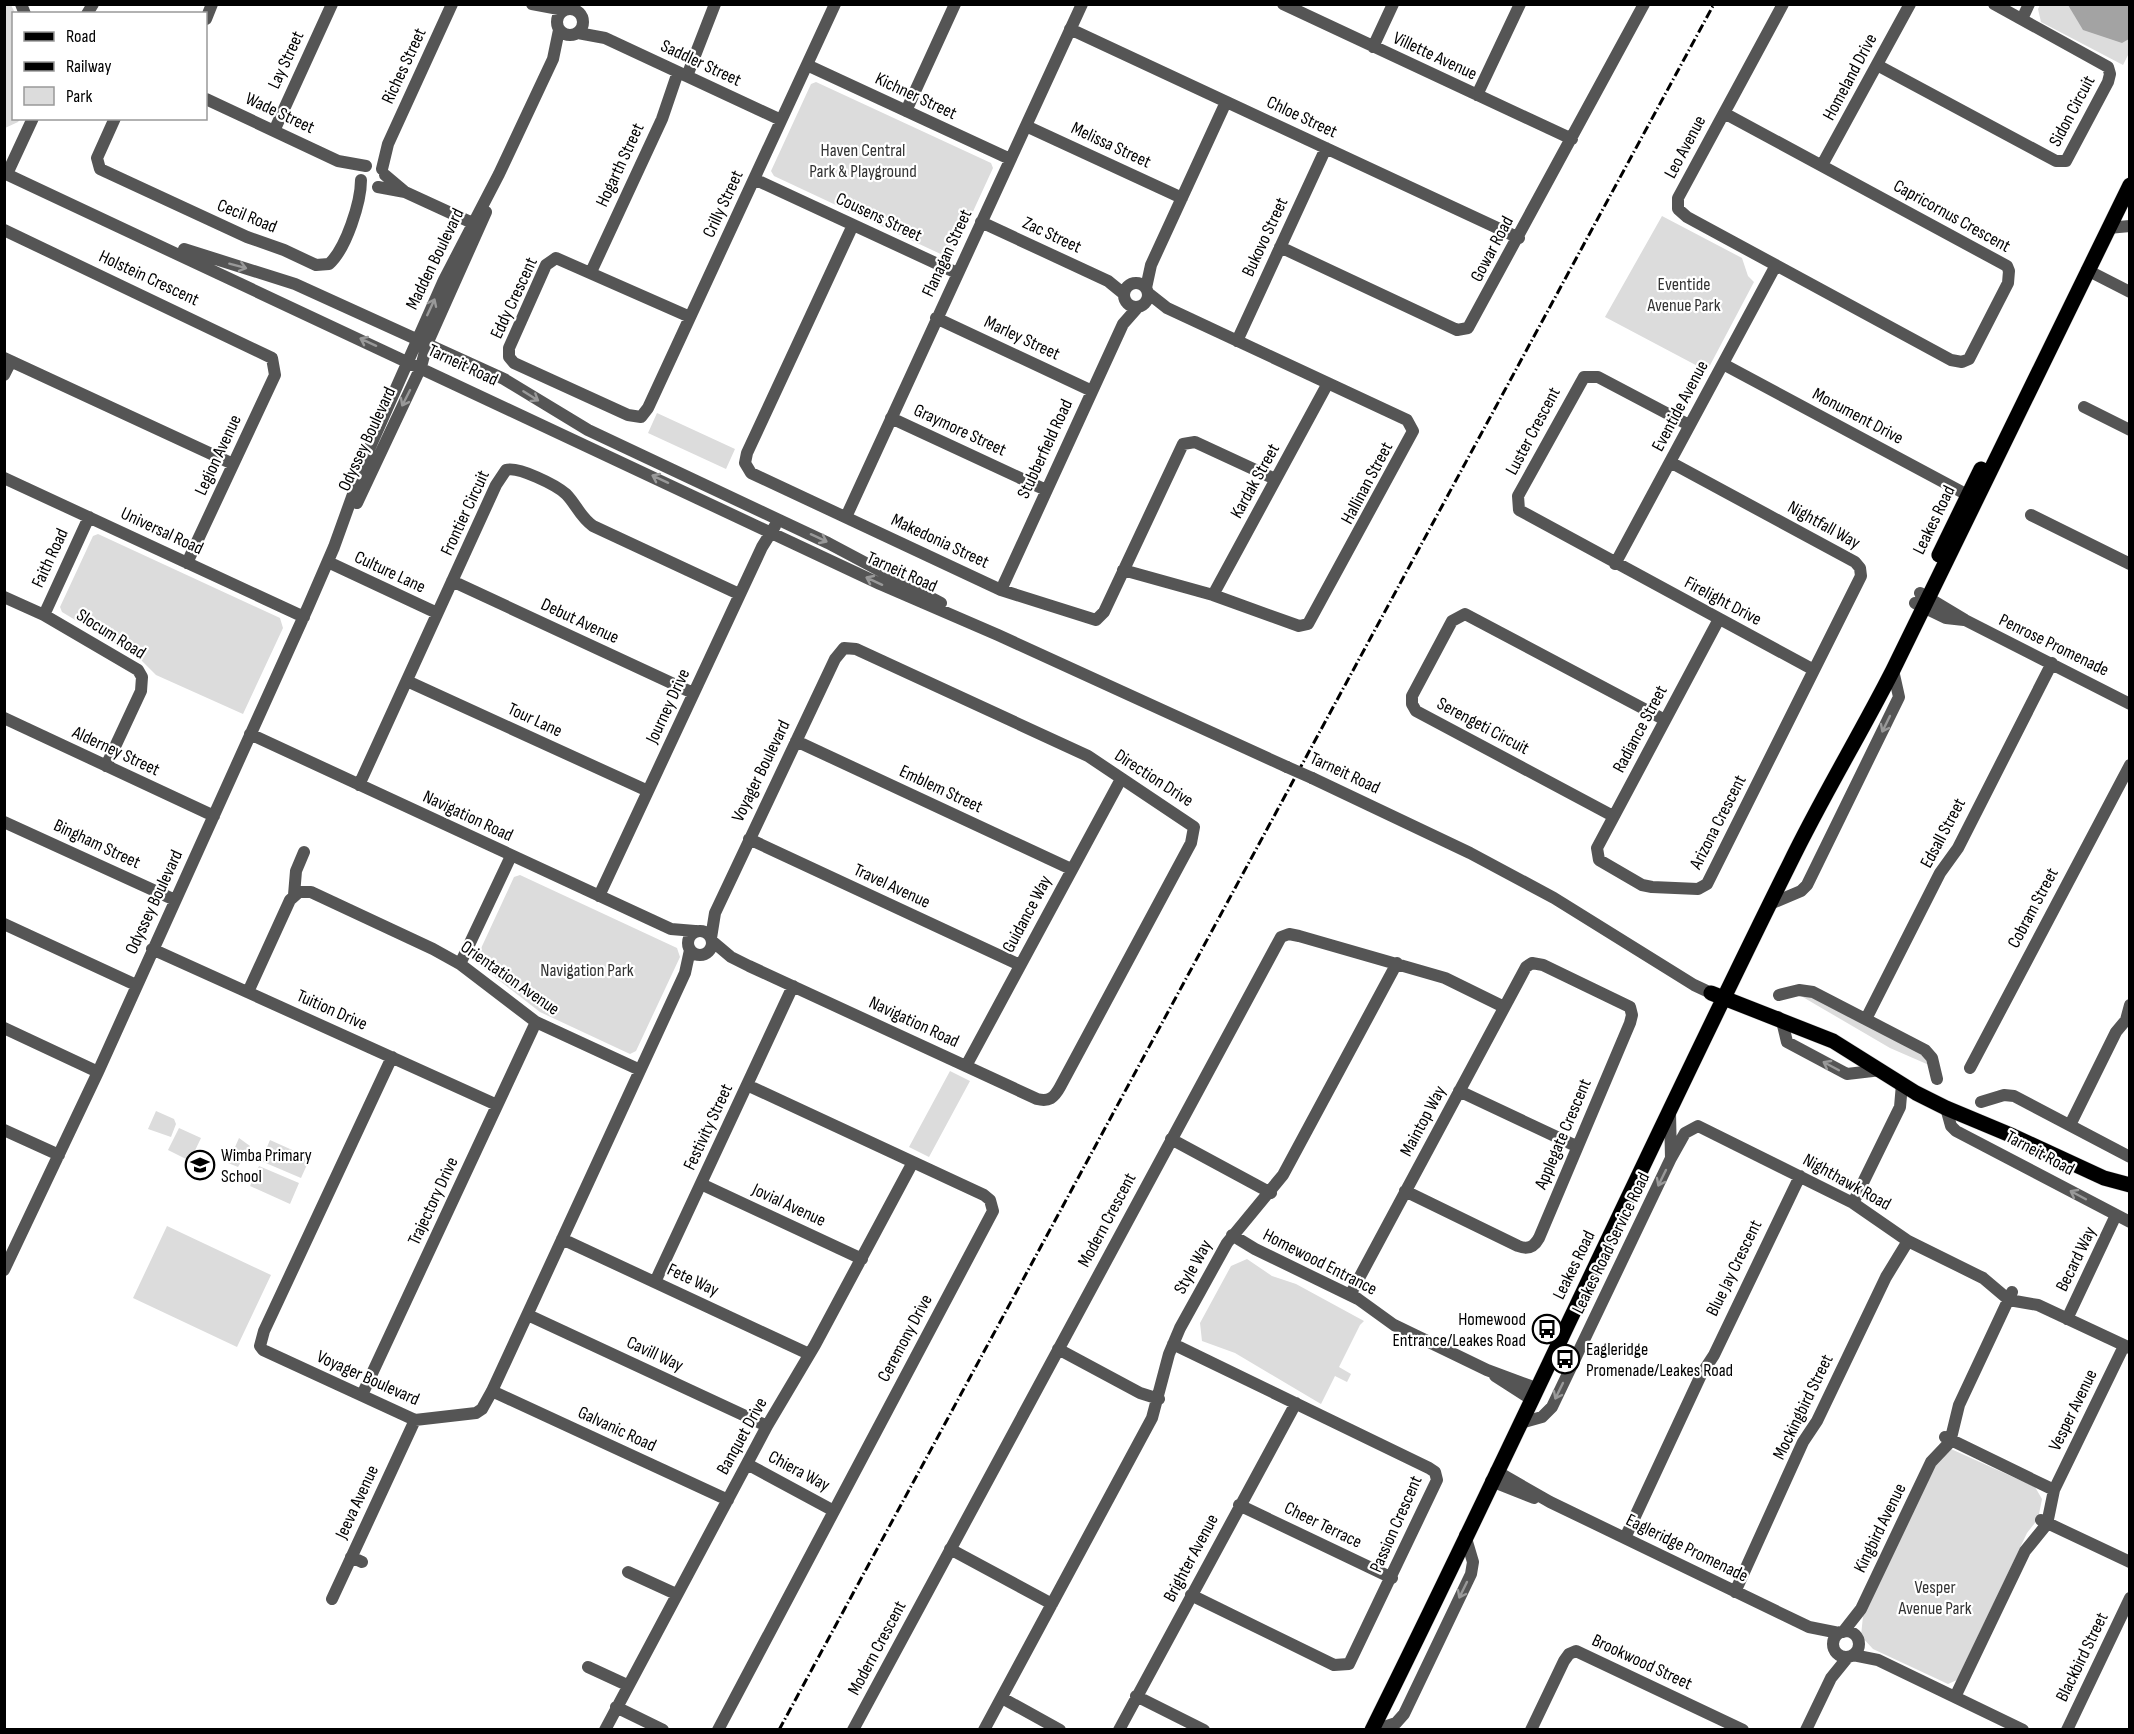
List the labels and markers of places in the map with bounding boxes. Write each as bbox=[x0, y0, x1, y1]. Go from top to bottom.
place label: Wimba Primary School bbox=[221, 1145, 312, 1187]
school or university icon: Wimba Primary School bbox=[184, 1149, 216, 1181]
place label: Homewood Entrance/Leakes Road bbox=[1392, 1309, 1526, 1351]
bus stop icon: Homewood Entrance/Leakes Road bbox=[1531, 1313, 1563, 1345]
place label: Eagleridge Promenade/Leakes Road bbox=[1586, 1339, 1733, 1381]
bus stop icon: Eagleridge Promenade/Leakes Road bbox=[1549, 1343, 1581, 1375]

